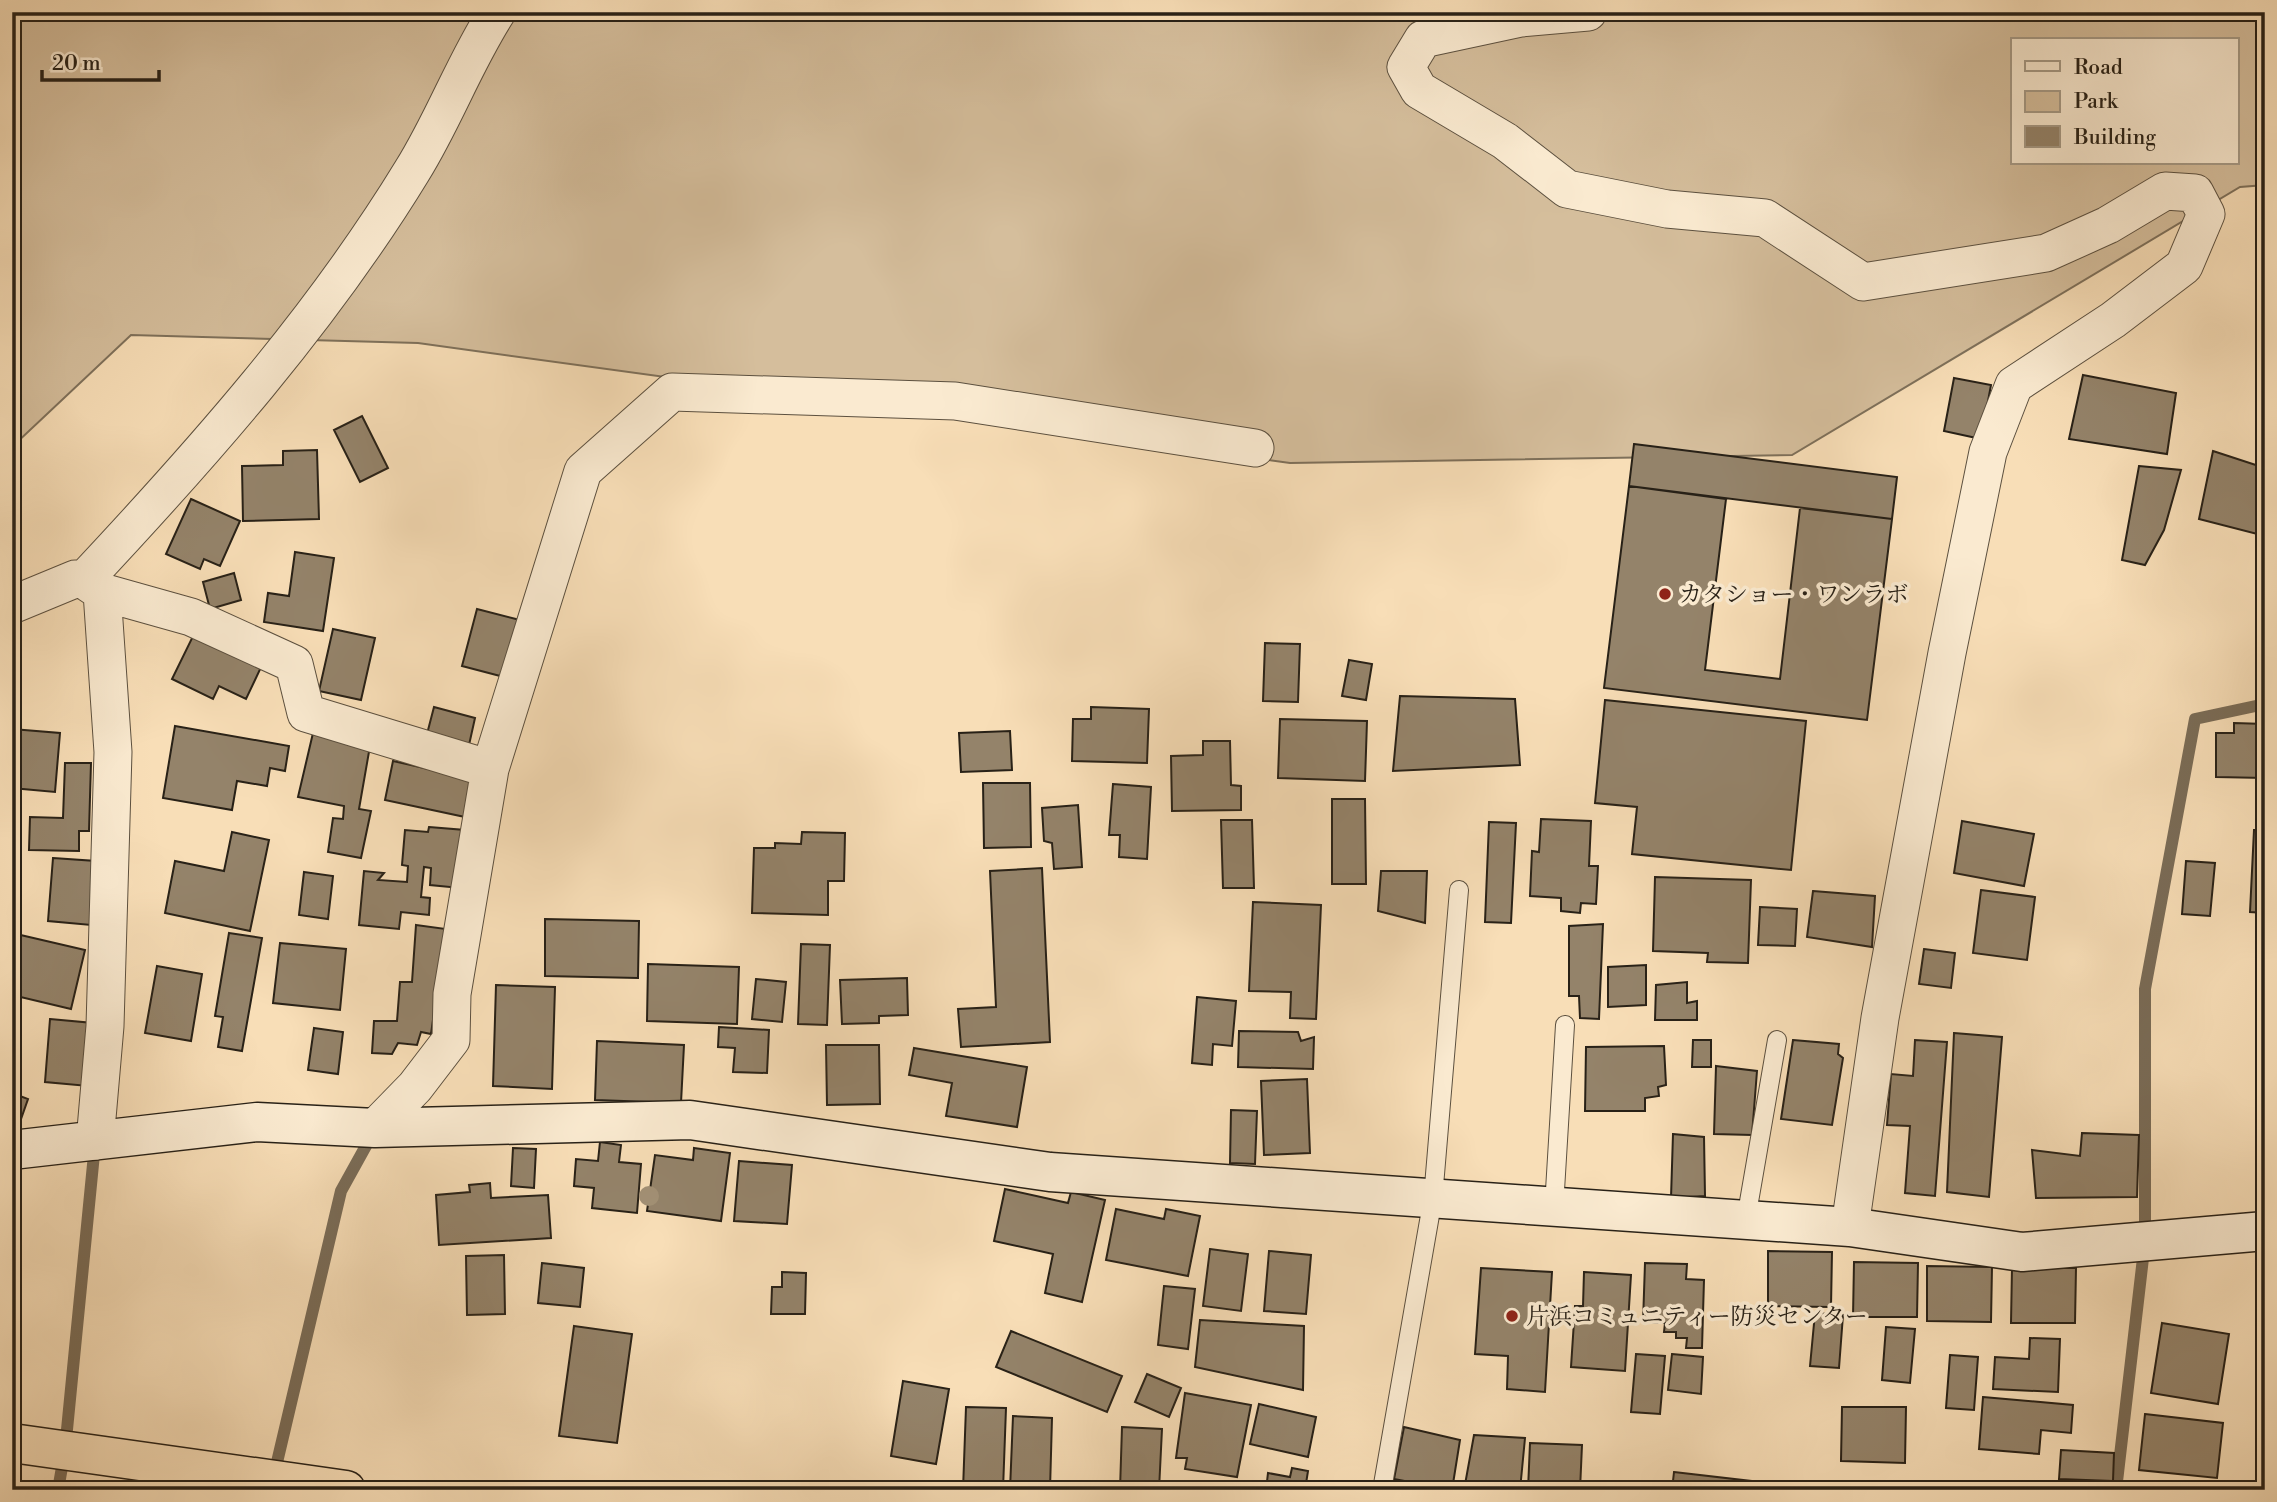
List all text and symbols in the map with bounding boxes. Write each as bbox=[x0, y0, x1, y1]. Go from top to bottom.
scale bar bbox=[42, 38, 159, 82]
legend bbox=[2011, 38, 2238, 164]
text: 20 m bbox=[52, 51, 101, 77]
text: Road bbox=[2074, 55, 2123, 81]
text: Park bbox=[2074, 89, 2119, 115]
text: Building bbox=[2073, 125, 2156, 151]
place label: カタショー・ワンラボ bbox=[1679, 581, 1909, 609]
marker: カタショー・ワンラボ bbox=[1657, 586, 1673, 602]
place label: 片浜コミュニティー防災センター bbox=[1526, 1303, 1868, 1331]
marker: 片浜コミュニティー防災センター bbox=[1504, 1308, 1520, 1324]

